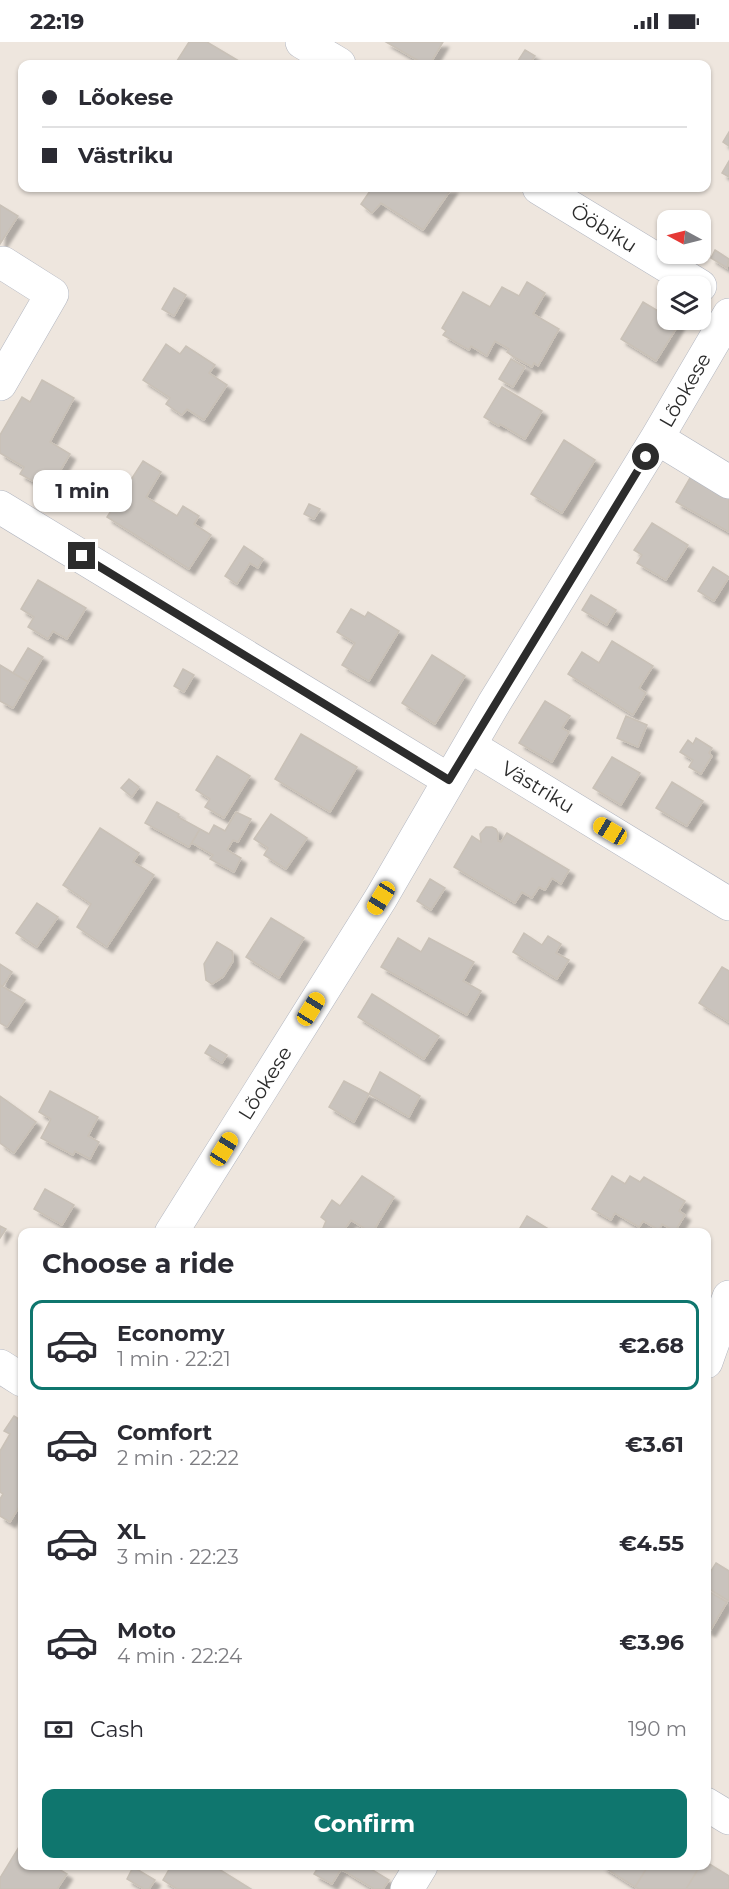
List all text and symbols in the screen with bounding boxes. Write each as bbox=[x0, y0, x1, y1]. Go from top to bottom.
text: 22:19 bbox=[30, 8, 84, 35]
text: Lõokese bbox=[78, 84, 173, 111]
text: Västriku bbox=[78, 142, 173, 169]
street label: Ööbiku bbox=[566, 198, 642, 258]
north arrow bbox=[657, 210, 711, 264]
map controls bbox=[657, 210, 711, 330]
button: layers bbox=[657, 276, 711, 330]
street label: Lõokese bbox=[654, 348, 716, 432]
route start bbox=[632, 443, 659, 470]
callout: 1 min bbox=[32, 469, 132, 511]
text: 1 min bbox=[55, 479, 110, 503]
route end bbox=[68, 542, 95, 569]
street label: Västriku bbox=[497, 756, 579, 818]
car bbox=[590, 814, 630, 848]
car bbox=[364, 878, 398, 918]
car bbox=[294, 989, 328, 1029]
street label: Lõokese bbox=[233, 1042, 297, 1124]
car bbox=[207, 1129, 241, 1169]
text: Choose a ride bbox=[42, 1247, 234, 1280]
icon: car bbox=[45, 1318, 99, 1372]
text: Economy bbox=[117, 1320, 225, 1347]
text: €2.68 bbox=[619, 1332, 684, 1359]
text: 1 min · 22:21 bbox=[117, 1347, 231, 1371]
icon: car bbox=[45, 1417, 99, 1471]
text: Comfort bbox=[117, 1419, 212, 1446]
text: €3.61 bbox=[625, 1431, 684, 1458]
text: 2 min · 22:22 bbox=[117, 1446, 239, 1470]
icon: car bbox=[45, 1516, 99, 1570]
text: XL bbox=[117, 1518, 146, 1545]
text: €4.55 bbox=[619, 1530, 684, 1557]
text: 3 min · 22:23 bbox=[117, 1545, 239, 1569]
icon: car bbox=[45, 1615, 99, 1669]
text: Moto bbox=[117, 1617, 176, 1644]
text: €3.96 bbox=[619, 1629, 684, 1656]
text: 4 min · 22:24 bbox=[117, 1644, 242, 1668]
icon: cash bbox=[42, 1713, 75, 1746]
text: Cash bbox=[90, 1716, 144, 1743]
text: 190 m bbox=[628, 1717, 687, 1741]
button: Confirm bbox=[42, 1789, 687, 1858]

